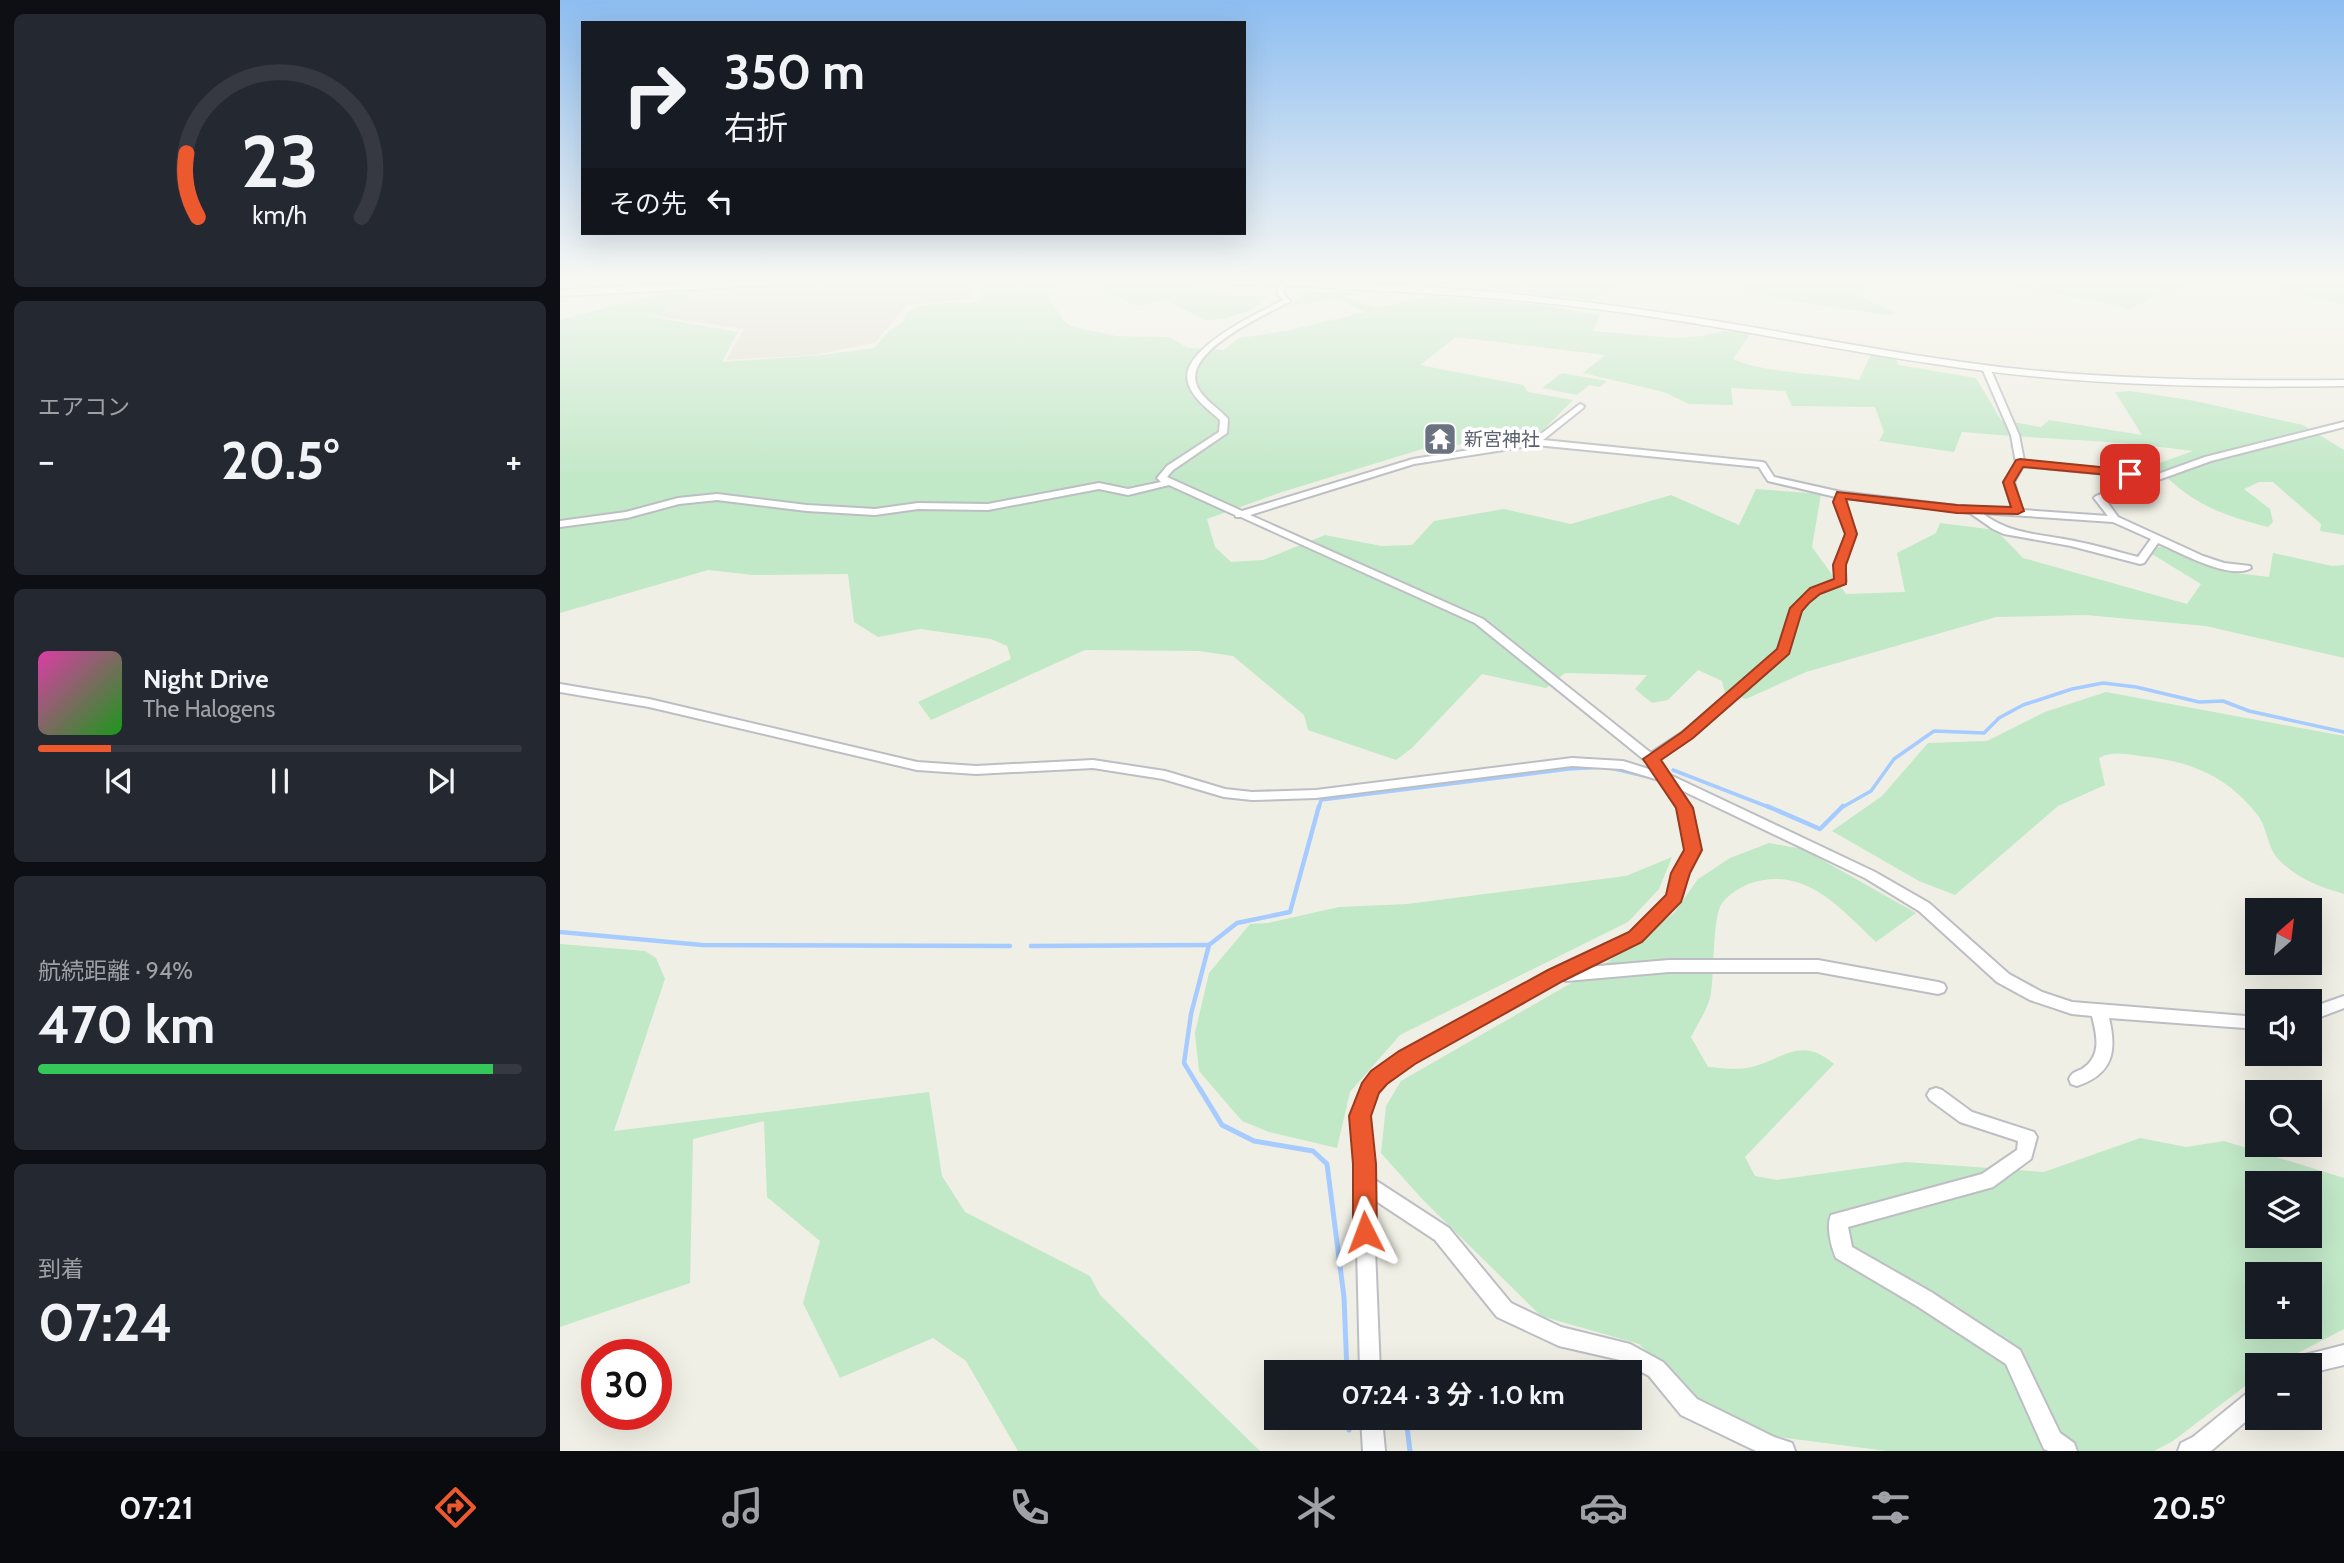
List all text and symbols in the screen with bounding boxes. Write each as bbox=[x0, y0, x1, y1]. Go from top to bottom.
text: 350 m bbox=[724, 42, 865, 101]
icon: right bbox=[609, 49, 700, 140]
text: 右折 bbox=[724, 108, 788, 147]
text: 23 bbox=[241, 117, 319, 205]
icon: left bbox=[701, 182, 739, 220]
text: その先 bbox=[609, 188, 687, 220]
text: km/h bbox=[253, 200, 307, 230]
text: エアコン bbox=[38, 393, 130, 421]
temple icon: 新宮神社 bbox=[1421, 420, 1459, 458]
place label: 新宮神社 bbox=[1464, 428, 1540, 451]
text: 20.5° bbox=[221, 429, 339, 492]
text: − bbox=[38, 437, 55, 484]
text: + bbox=[505, 437, 522, 484]
pin bbox=[2100, 444, 2160, 504]
icon: arrive bbox=[2111, 455, 2149, 493]
text: Night Drive bbox=[143, 663, 269, 695]
text: The Halogens bbox=[143, 695, 275, 723]
icon: previous bbox=[100, 762, 138, 800]
icon: pause bbox=[261, 762, 299, 800]
icon: next bbox=[422, 762, 460, 800]
north arrow bbox=[2245, 898, 2322, 975]
map controls bbox=[2245, 898, 2322, 1430]
text: 航続距離 · 94% bbox=[38, 957, 193, 985]
button: sound bbox=[2245, 989, 2322, 1066]
text: 470 km bbox=[38, 993, 215, 1056]
button: search bbox=[2245, 1080, 2322, 1157]
button: layers bbox=[2245, 1171, 2322, 1248]
position arrow bbox=[1328, 1195, 1402, 1269]
text: 到着 bbox=[38, 1255, 84, 1283]
button: + bbox=[2245, 1262, 2322, 1339]
text: 07:24 bbox=[38, 1291, 173, 1354]
speed limit sign: 30 bbox=[581, 1339, 672, 1430]
button: − bbox=[2245, 1353, 2322, 1430]
text: 07:24 · 3 分 · 1.0 km bbox=[1341, 1379, 1565, 1411]
icon: directions bbox=[431, 1483, 480, 1532]
icon: music bbox=[718, 1483, 767, 1532]
icon: phone bbox=[1005, 1483, 1054, 1532]
icon: climate bbox=[1292, 1483, 1341, 1532]
icon: car bbox=[1579, 1483, 1628, 1532]
icon: filters bbox=[1866, 1483, 1915, 1532]
text: 07:21 bbox=[119, 1488, 194, 1527]
text: 20.5° bbox=[2152, 1488, 2225, 1527]

